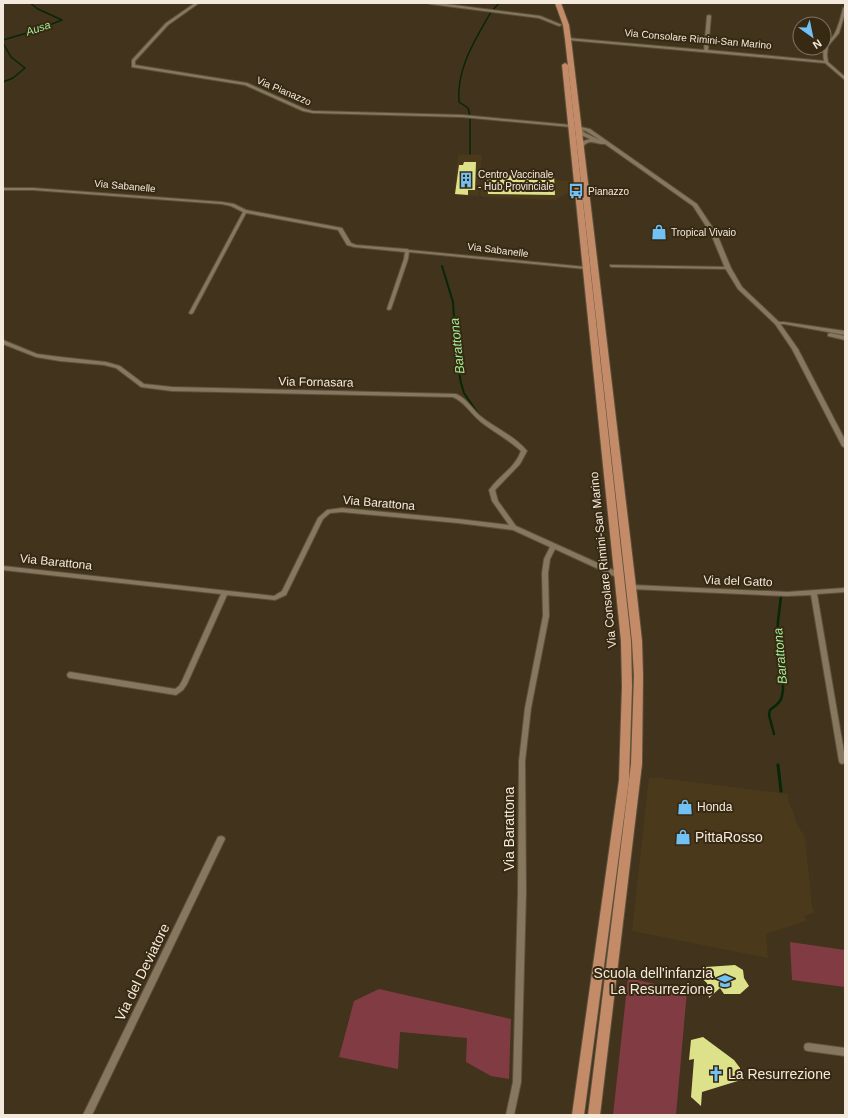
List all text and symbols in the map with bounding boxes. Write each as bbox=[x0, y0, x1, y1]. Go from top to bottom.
north arrow bbox=[792, 16, 832, 56]
water label: Ausa bbox=[23, 18, 52, 38]
street label: Via Consolare Rimini-San Marino bbox=[624, 27, 772, 51]
text: N bbox=[811, 37, 824, 52]
street label: Via Pianazzo bbox=[255, 75, 313, 108]
place label: Centro Vaccinale - Hub Provinciale bbox=[478, 169, 555, 192]
building icon: Centro Vaccinale - Hub Provinciale bbox=[457, 171, 475, 189]
street label: Via Sabanelle bbox=[94, 178, 157, 194]
bus stop icon: Pianazzo bbox=[567, 182, 585, 200]
place label: Pianazzo bbox=[588, 186, 630, 197]
shop icon: Tropical Vivaio bbox=[650, 223, 668, 241]
place label: Tropical Vivaio bbox=[671, 227, 736, 238]
street label: Via Sabanelle bbox=[467, 241, 530, 259]
water label: Barattona bbox=[447, 317, 467, 375]
street label: Via Fornasara bbox=[278, 374, 354, 390]
street label: Via Consolare Rimini-San Marino bbox=[587, 471, 619, 649]
street label: Via Barattona bbox=[342, 493, 416, 513]
street label: Via Barattona bbox=[19, 551, 93, 573]
street label: Via del Gatto bbox=[703, 573, 773, 589]
water label: Barattona bbox=[770, 627, 790, 685]
street label: Via Barattona bbox=[501, 787, 517, 871]
shop icon: Honda bbox=[676, 798, 694, 816]
place label: Honda bbox=[697, 800, 733, 814]
shop icon: PittaRosso bbox=[674, 828, 692, 846]
place label: PittaRosso bbox=[695, 829, 763, 845]
street label: Via del Deviatore bbox=[111, 921, 173, 1023]
place label: Scuola dell'infanzia La Resurrezione bbox=[594, 965, 713, 997]
school or university icon: Scuola dell'infanzia La Resurrezione bbox=[716, 972, 734, 990]
church icon: La Resurrezione bbox=[707, 1065, 725, 1083]
place label: La Resurrezione bbox=[728, 1066, 831, 1082]

